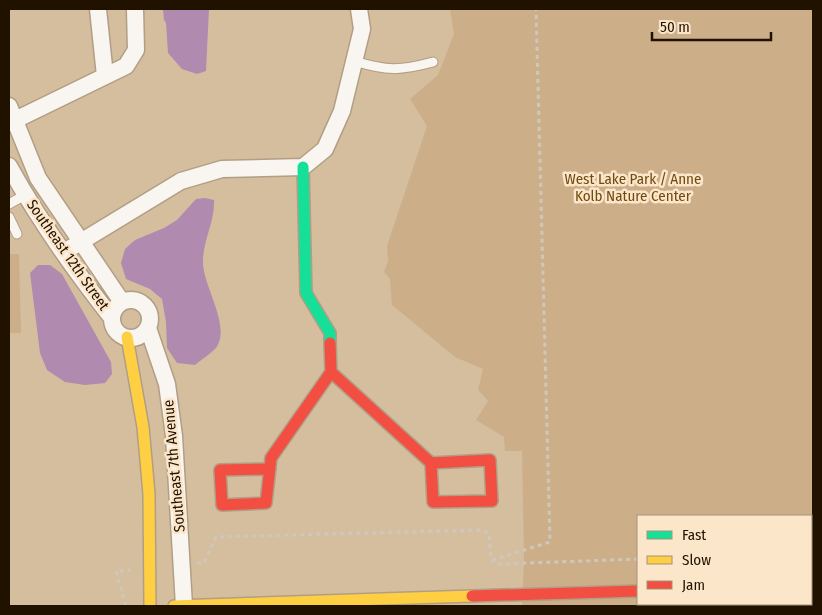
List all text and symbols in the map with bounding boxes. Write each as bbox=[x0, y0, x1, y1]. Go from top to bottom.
scale bar bbox=[652, 10, 771, 42]
text: 50 m bbox=[660, 18, 690, 36]
park label: West Lake Park / Anne Kolb Nature Center bbox=[565, 170, 701, 205]
street label: Southeast 12th Street bbox=[23, 196, 113, 314]
street label: Southeast 7th Avenue bbox=[159, 399, 189, 533]
legend bbox=[637, 515, 812, 605]
text: Fast bbox=[682, 526, 706, 544]
text: Slow bbox=[682, 551, 711, 569]
text: Jam bbox=[682, 576, 705, 594]

